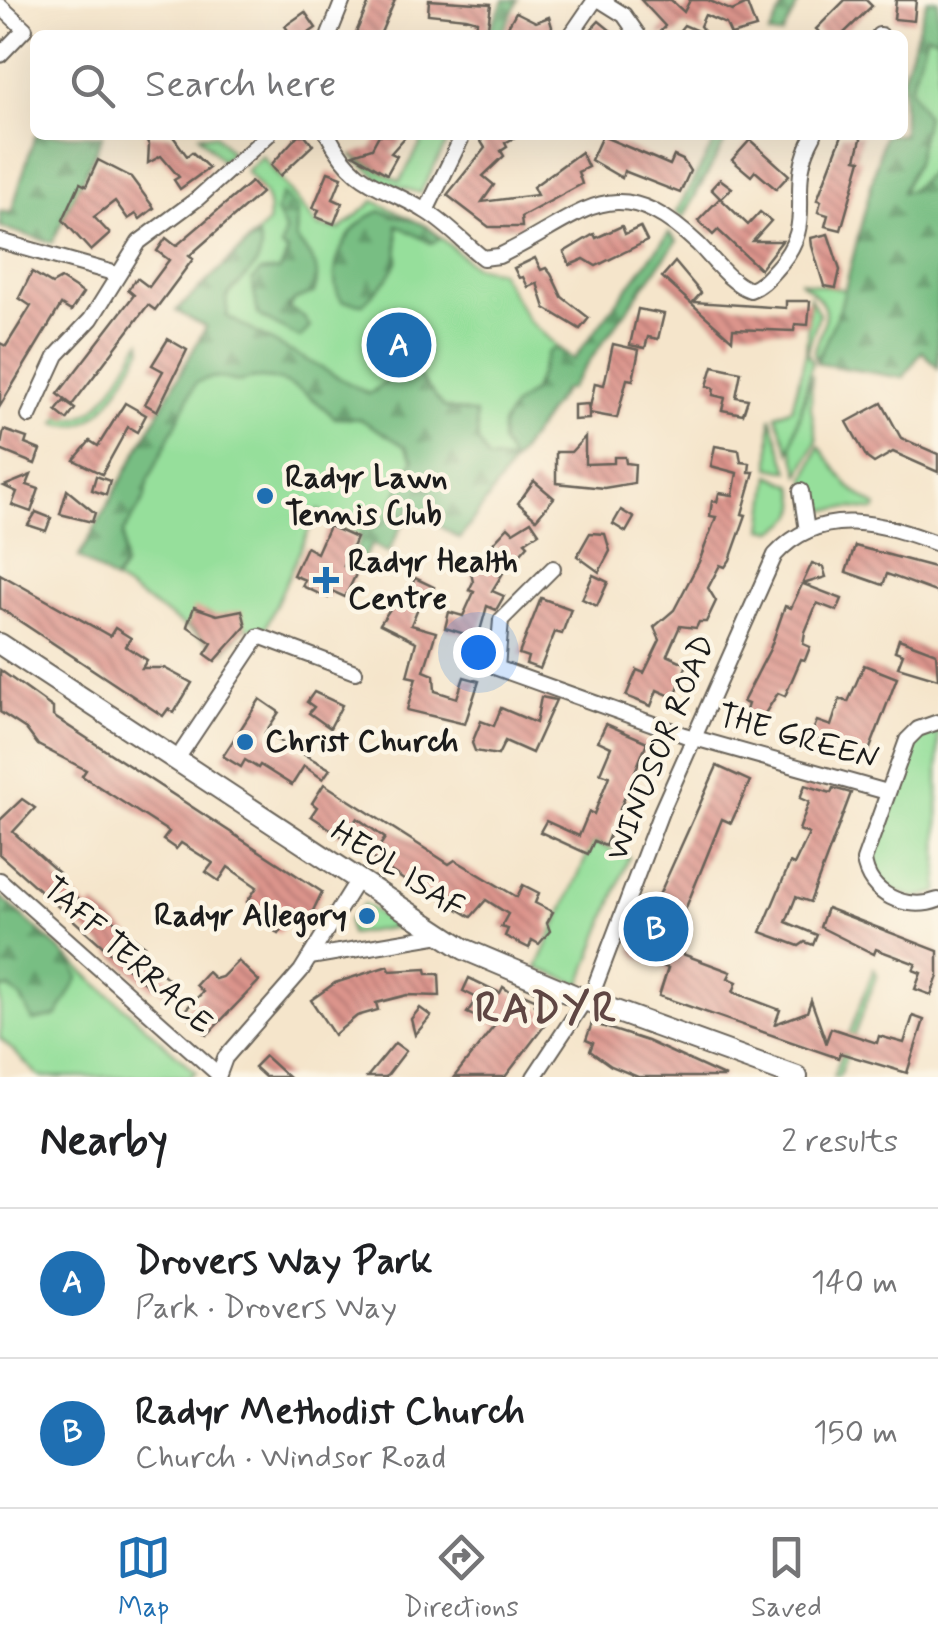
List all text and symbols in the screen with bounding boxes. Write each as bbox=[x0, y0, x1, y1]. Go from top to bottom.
search box bbox=[30, 30, 908, 140]
icon: search bbox=[65, 58, 120, 113]
text: Search here bbox=[145, 61, 336, 110]
pin: A bbox=[366, 308, 432, 382]
place label: Radyr Lawn Tennis Club bbox=[285, 457, 448, 536]
marker: Radyr Lawn Tennis Club bbox=[254, 485, 276, 507]
place label: Radyr Health Centre bbox=[348, 541, 518, 620]
marker: Radyr Health Centre bbox=[313, 567, 339, 593]
your location bbox=[453, 627, 504, 678]
street label: WINDSOR ROAD bbox=[596, 629, 726, 867]
street label: THE GREEN bbox=[713, 695, 883, 781]
place label: Christ Church bbox=[265, 721, 459, 763]
marker: Christ Church bbox=[234, 731, 256, 753]
street label: HEOL ISAF bbox=[322, 811, 472, 929]
street label: TAFF TERRACE bbox=[33, 868, 221, 1044]
pin: B bbox=[624, 892, 688, 966]
place label: Radyr Allegory bbox=[154, 895, 347, 938]
marker: Radyr Allegory bbox=[356, 905, 378, 927]
district label: RADYR bbox=[475, 983, 619, 1038]
text: Nearby bbox=[40, 1115, 168, 1170]
text: 2 results bbox=[781, 1121, 898, 1163]
text: Drovers Way Park bbox=[135, 1238, 433, 1287]
text: A bbox=[62, 1262, 83, 1304]
text: 140 m bbox=[811, 1262, 898, 1304]
text: Park · Drovers Way bbox=[135, 1287, 397, 1329]
text: Radyr Methodist Church bbox=[135, 1388, 525, 1437]
text: B bbox=[62, 1412, 83, 1454]
text: 150 m bbox=[813, 1412, 898, 1454]
text: Church · Windsor Road bbox=[135, 1437, 446, 1479]
tab: Map bbox=[116, 1530, 171, 1627]
tab: Directions bbox=[404, 1530, 519, 1627]
tab: Saved bbox=[751, 1530, 822, 1627]

